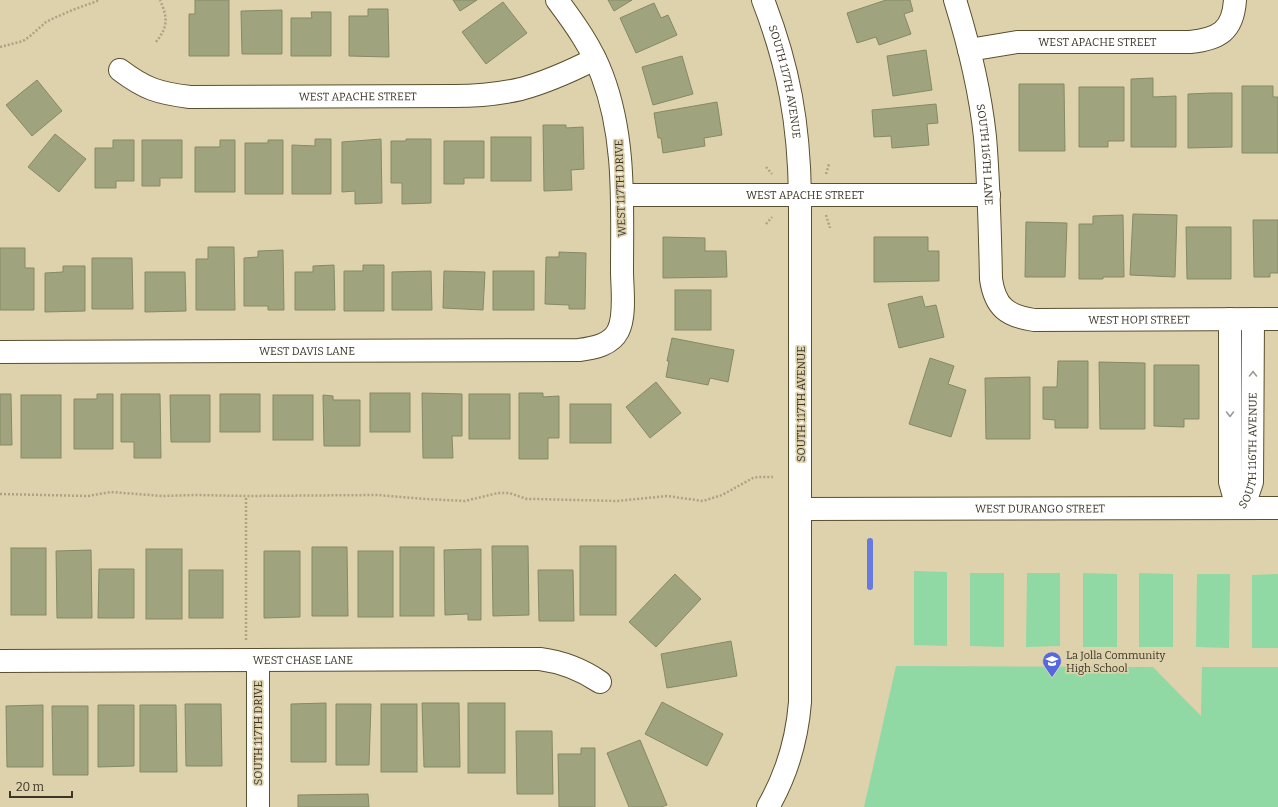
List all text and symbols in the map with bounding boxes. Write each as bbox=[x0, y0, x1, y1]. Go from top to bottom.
street label: SOUTH 117TH AVENUE bbox=[766, 23, 803, 139]
street label: WEST APACHE STREET bbox=[1038, 36, 1157, 49]
street label: WEST APACHE STREET bbox=[299, 90, 417, 104]
street label: SOUTH 116TH LANE bbox=[974, 103, 995, 206]
street label: WEST 117TH DRIVE bbox=[612, 139, 629, 237]
street label: WEST APACHE STREET bbox=[746, 189, 865, 202]
street label: WEST HOPI STREET bbox=[1088, 313, 1190, 327]
street label: WEST DAVIS LANE bbox=[259, 345, 355, 358]
street label: SOUTH 117TH AVENUE bbox=[795, 346, 808, 462]
one-way arrow bbox=[1249, 371, 1257, 377]
street label: SOUTH 116TH AVENUE bbox=[1236, 392, 1260, 511]
one-way arrow bbox=[1226, 411, 1234, 417]
street label: WEST DURANGO STREET bbox=[975, 502, 1106, 516]
place label: La Jolla Community High School bbox=[1066, 649, 1165, 675]
school or university icon: La Jolla Community High School bbox=[1041, 650, 1063, 678]
street label: WEST CHASE LANE bbox=[253, 654, 353, 667]
street label: SOUTH 117TH DRIVE bbox=[252, 681, 265, 785]
scale bar bbox=[10, 773, 72, 799]
text: 20 m bbox=[16, 780, 45, 794]

